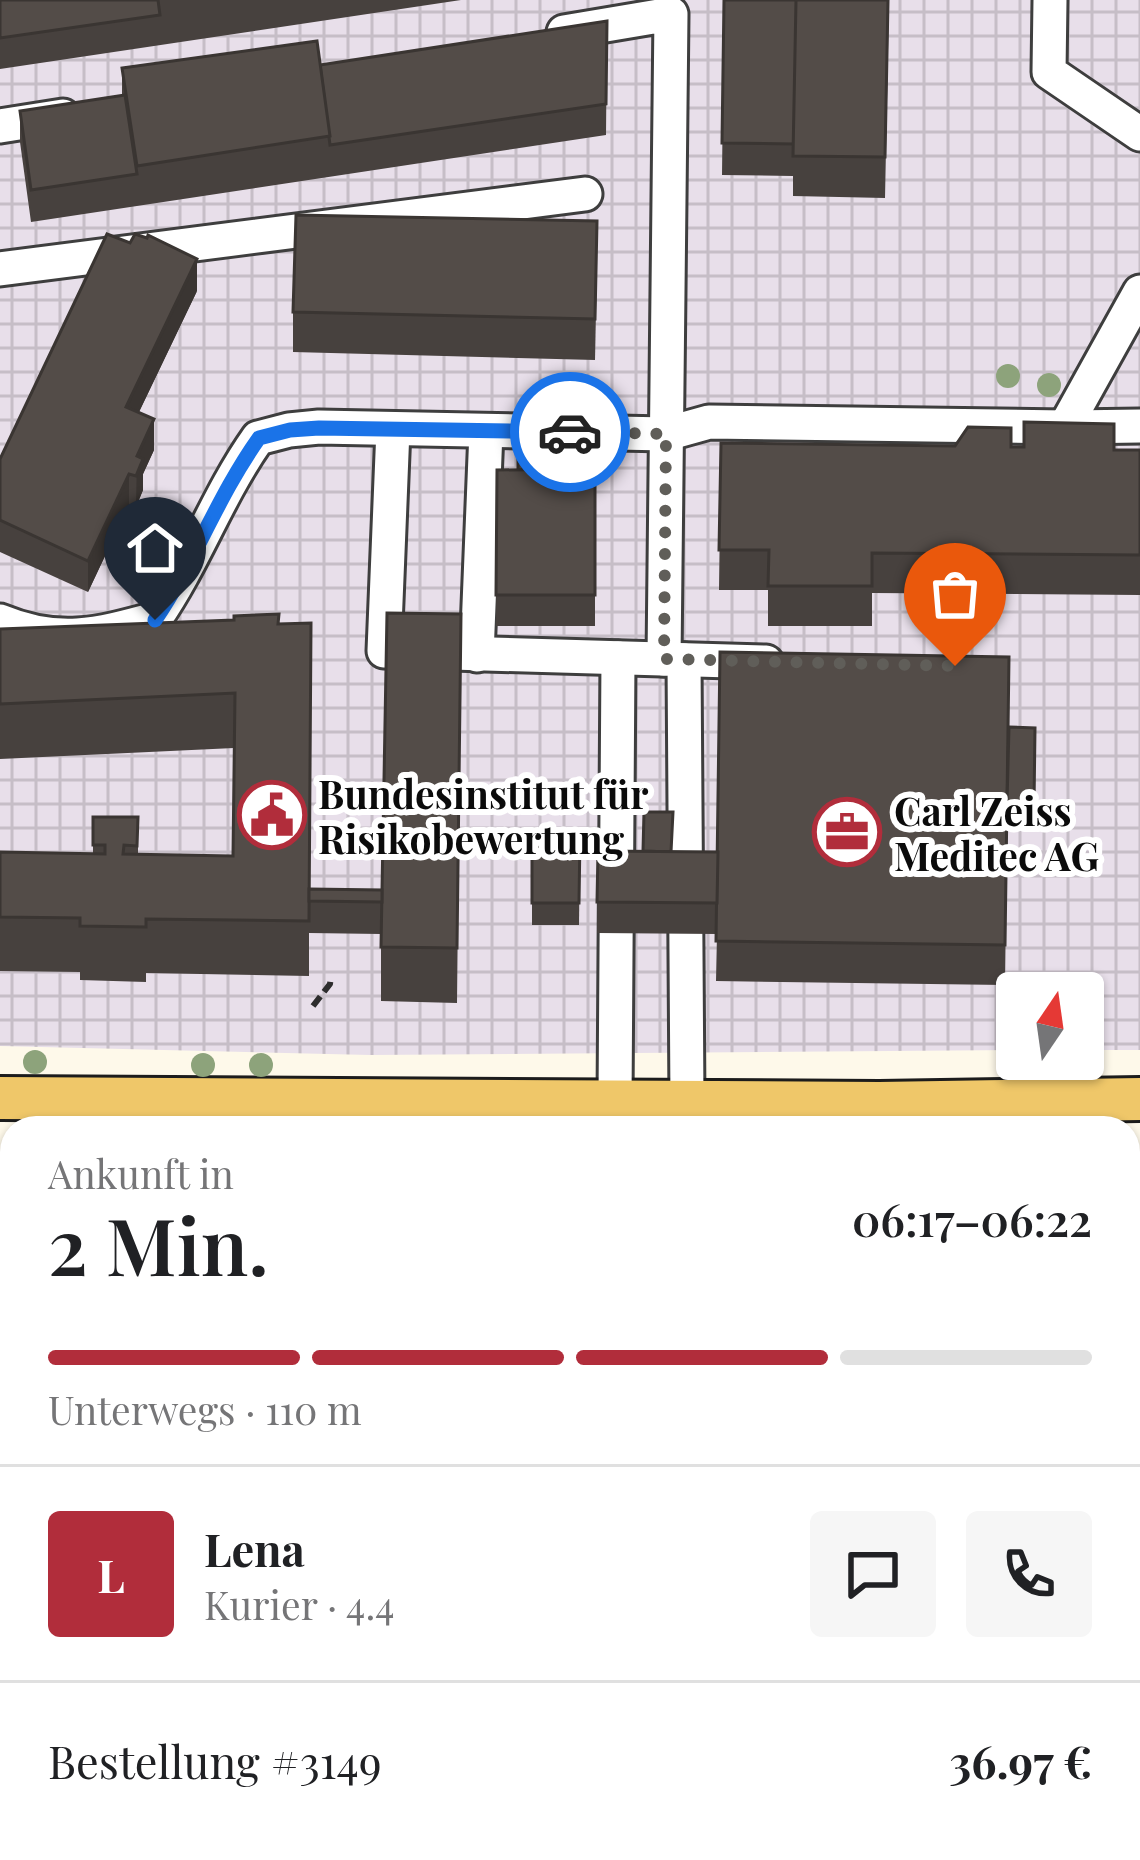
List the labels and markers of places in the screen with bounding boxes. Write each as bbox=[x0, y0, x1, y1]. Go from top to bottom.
pin bbox=[104, 497, 206, 620]
pin bbox=[904, 543, 1006, 666]
place label: Bundesinstitut für Risikobewertung bbox=[318, 767, 649, 864]
public building icon: Bundesinstitut für Risikobewertung bbox=[237, 780, 307, 850]
place label: Carl Zeiss Meditec AG bbox=[894, 784, 1099, 881]
office icon: Carl Zeiss Meditec AG bbox=[812, 797, 882, 867]

